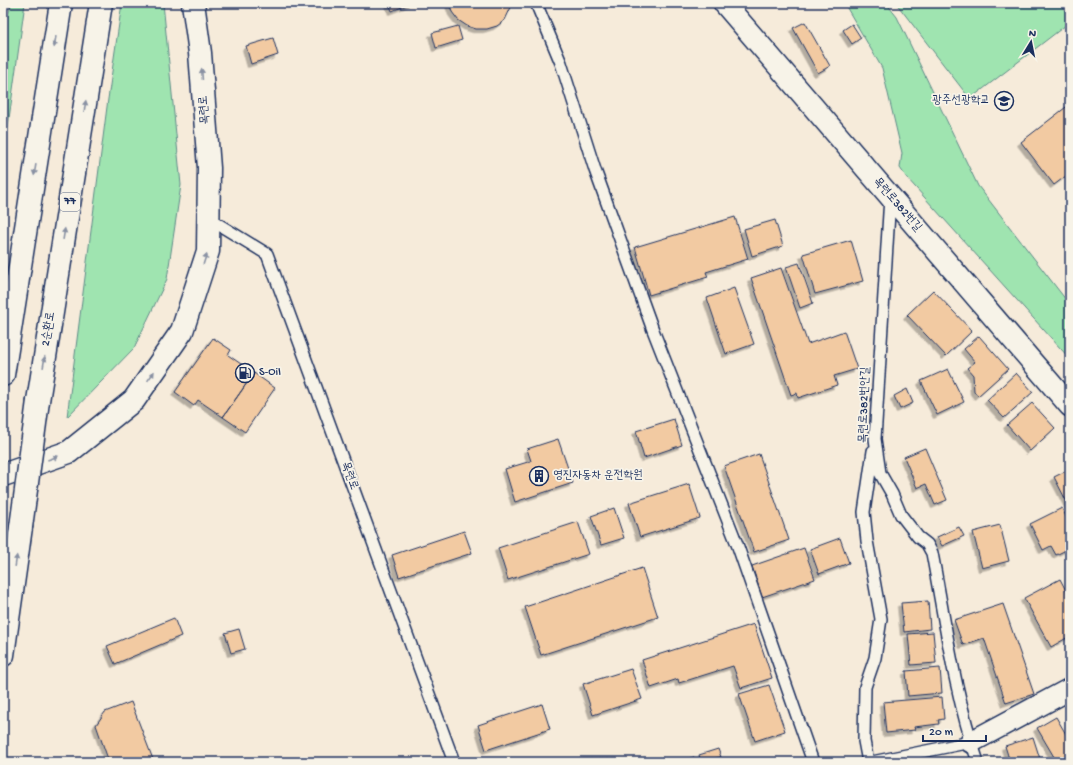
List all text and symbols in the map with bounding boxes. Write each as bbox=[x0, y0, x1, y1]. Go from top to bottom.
north arrow bbox=[1011, 22, 1051, 62]
text: N bbox=[1028, 28, 1037, 41]
one-way arrow bbox=[52, 35, 58, 48]
one-way arrow bbox=[198, 68, 205, 80]
school or university icon: 광주선광학교 bbox=[993, 90, 1015, 112]
place label: 광주선광학교 bbox=[932, 94, 990, 108]
street label: 목련로 bbox=[197, 95, 213, 125]
one-way arrow bbox=[82, 100, 88, 112]
one-way arrow bbox=[32, 164, 38, 176]
street label: 목련로382번길 bbox=[870, 175, 924, 235]
road number: 77 bbox=[60, 193, 80, 211]
one-way arrow bbox=[62, 228, 68, 240]
one-way arrow bbox=[202, 253, 208, 265]
street label: 2순환로 bbox=[38, 311, 59, 347]
one-way arrow bbox=[41, 356, 47, 368]
fuel station icon: S-Oil bbox=[234, 362, 256, 384]
place label: S-Oil bbox=[259, 366, 281, 380]
street label: 목련로382번안길 bbox=[857, 366, 873, 444]
one-way arrow bbox=[147, 371, 155, 381]
one-way arrow bbox=[48, 455, 60, 461]
street label: 목련로 bbox=[337, 460, 361, 492]
building icon: 영진자동차 운전학원 bbox=[528, 465, 550, 487]
place label: 영진자동차 운전학원 bbox=[553, 469, 643, 483]
one-way arrow bbox=[13, 555, 19, 567]
scale bar bbox=[923, 717, 986, 743]
text: 20 m bbox=[929, 726, 954, 740]

